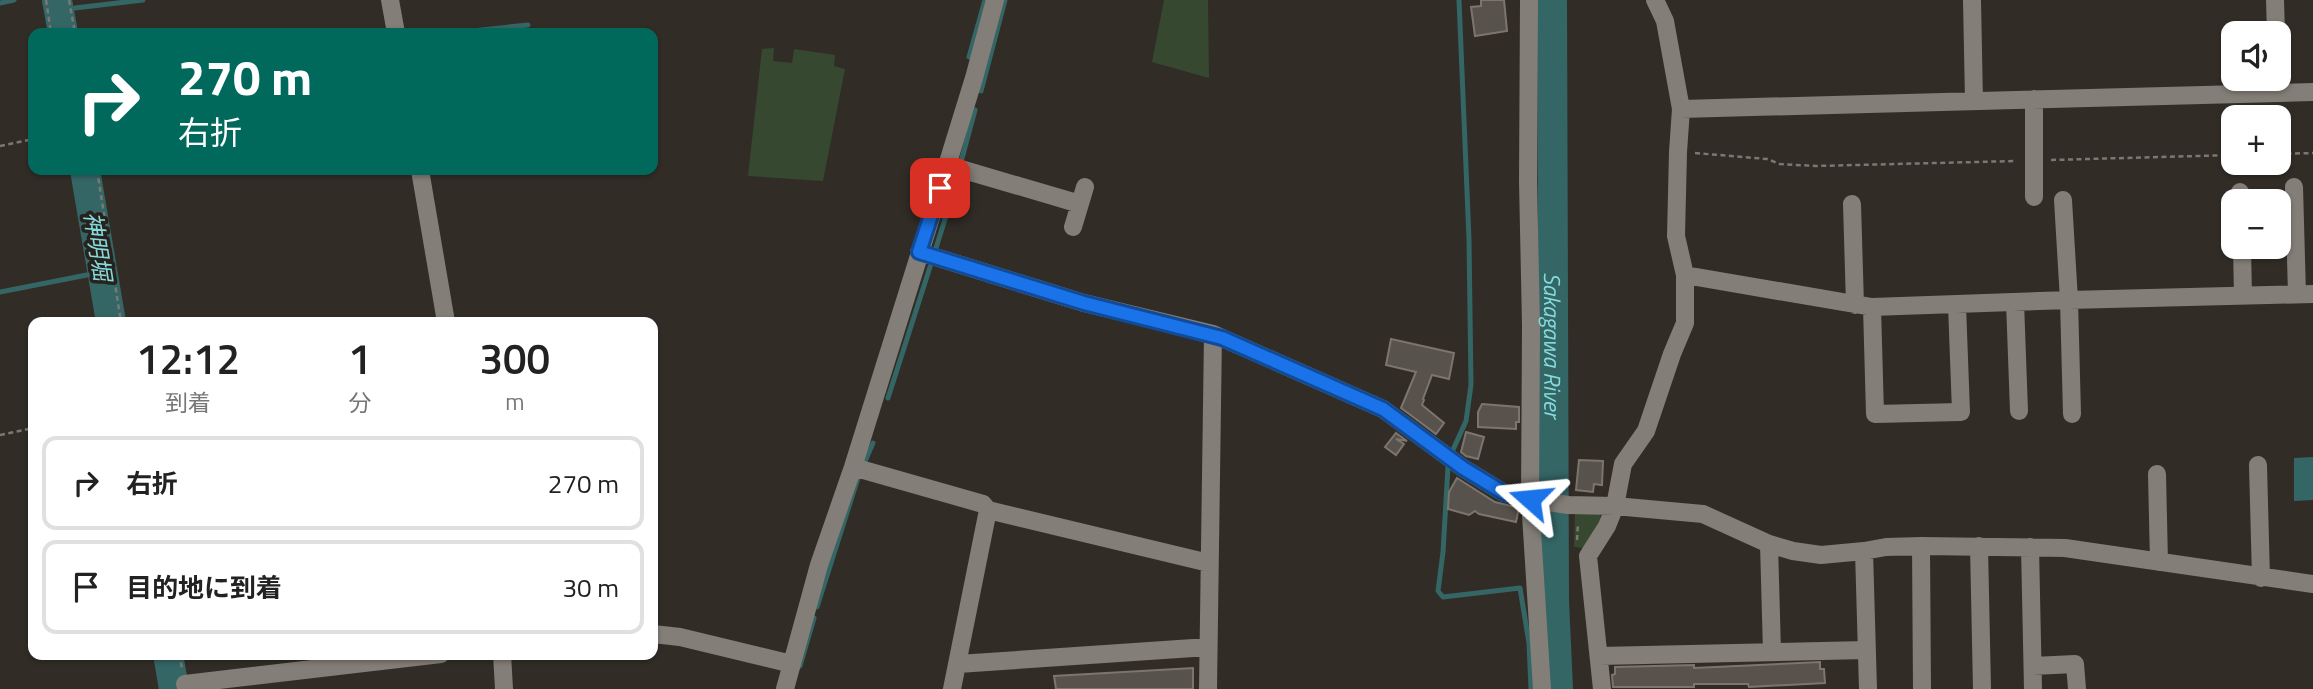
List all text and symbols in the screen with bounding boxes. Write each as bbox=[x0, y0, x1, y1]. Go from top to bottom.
map controls bbox=[2221, 21, 2291, 259]
button: sound bbox=[2221, 21, 2291, 91]
text: 270 m bbox=[178, 39, 312, 114]
icon: right bbox=[63, 56, 154, 147]
button: + bbox=[2221, 105, 2291, 175]
text: 右折 bbox=[178, 108, 242, 156]
pin bbox=[910, 158, 970, 218]
icon: arrive bbox=[921, 169, 959, 207]
button: − bbox=[2221, 189, 2291, 259]
water label: 神明堀 bbox=[75, 209, 121, 286]
water label: Sakagawa River bbox=[1535, 272, 1571, 421]
text: 12:12 bbox=[136, 326, 240, 390]
text: 1 bbox=[348, 326, 372, 390]
text: 300 bbox=[479, 326, 550, 390]
text: m bbox=[505, 384, 524, 419]
text: 到着 bbox=[165, 385, 211, 420]
text: 分 bbox=[348, 385, 371, 420]
position arrow bbox=[1493, 462, 1567, 536]
icon: right bbox=[67, 464, 105, 502]
text: 右折 bbox=[126, 464, 178, 503]
text: 270 m bbox=[548, 464, 619, 503]
icon: arrive bbox=[67, 568, 105, 606]
text: 目的地に到着 bbox=[126, 568, 282, 607]
text: 30 m bbox=[562, 568, 619, 607]

